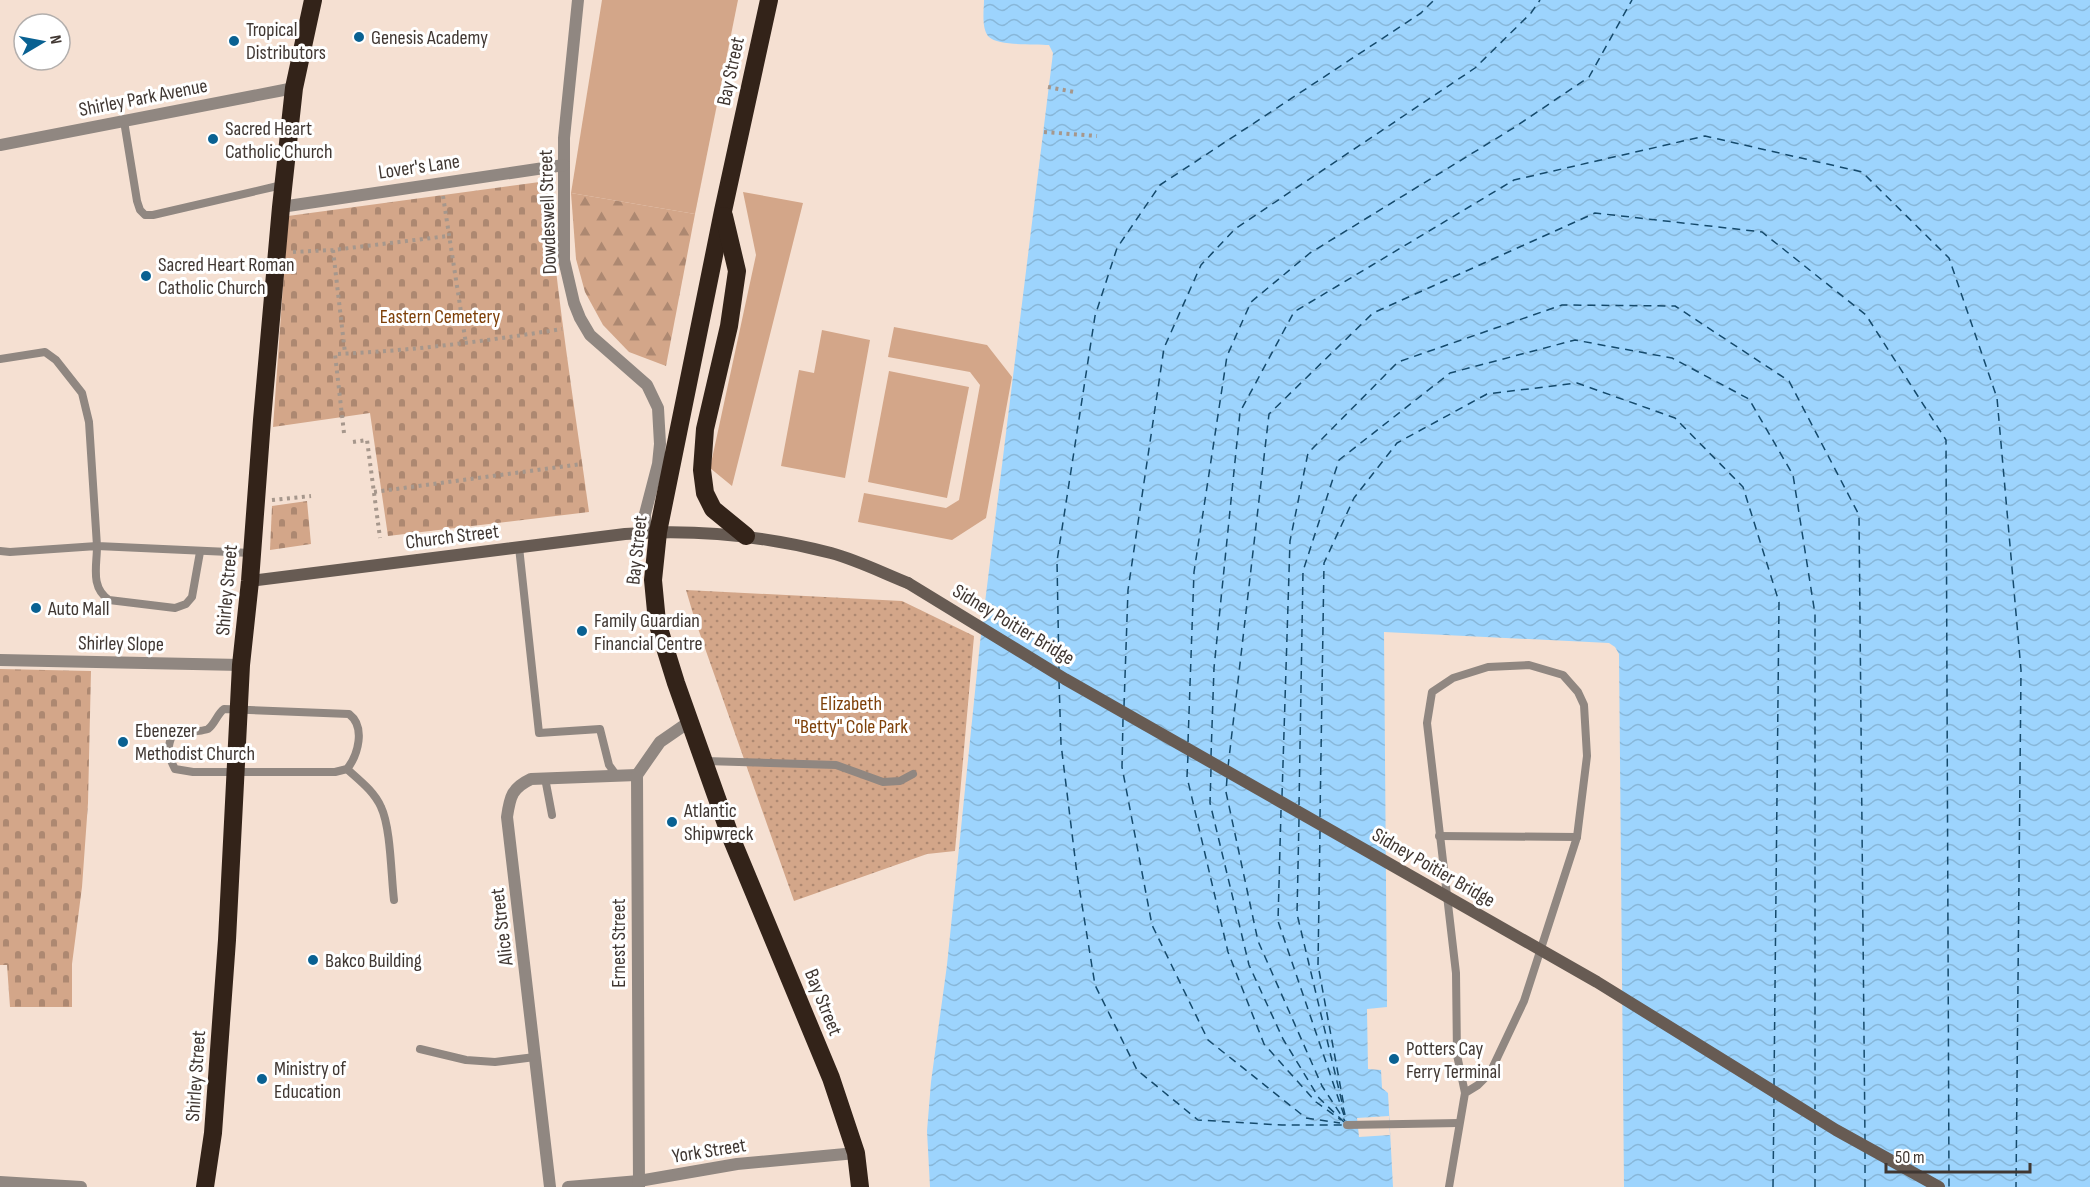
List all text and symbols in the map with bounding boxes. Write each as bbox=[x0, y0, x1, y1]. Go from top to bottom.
north arrow bbox=[12, 12, 72, 72]
place label: Tropical Distributors bbox=[246, 18, 326, 65]
place label: Genesis Academy bbox=[371, 26, 488, 50]
marker: Genesis Academy bbox=[352, 30, 366, 44]
text: N bbox=[45, 34, 65, 46]
marker: Tropical Distributors bbox=[227, 34, 241, 48]
street label: Bay Street bbox=[712, 35, 750, 108]
street label: Shirley Park Avenue bbox=[77, 74, 210, 122]
place label: Sacred Heart Catholic Church bbox=[225, 117, 333, 164]
marker: Sacred Heart Catholic Church bbox=[206, 132, 220, 146]
street label: Lover's Lane bbox=[377, 149, 461, 185]
street label: Dowdeswell Street bbox=[534, 149, 562, 275]
place label: Sacred Heart Roman Catholic Church bbox=[158, 253, 295, 300]
marker: Sacred Heart Roman Catholic Church bbox=[139, 269, 153, 283]
park label: Eastern Cemetery bbox=[380, 305, 500, 329]
street label: Bay Street bbox=[621, 514, 653, 586]
street label: Church Street bbox=[404, 519, 500, 555]
street label: Shirley Street bbox=[211, 544, 243, 637]
street label: Sidney Poitier Bridge bbox=[948, 579, 1079, 671]
place label: Auto Mall bbox=[47, 597, 109, 621]
marker: Auto Mall bbox=[29, 601, 43, 615]
place label: Family Guardian Financial Centre bbox=[594, 609, 703, 656]
marker: Family Guardian Financial Centre bbox=[575, 624, 589, 638]
street label: Shirley Slope bbox=[78, 631, 164, 657]
park label: Elizabeth "Betty" Cole Park bbox=[794, 692, 908, 739]
place label: Ebenezer Methodist Church bbox=[135, 719, 255, 766]
marker: Ebenezer Methodist Church bbox=[116, 735, 130, 749]
place label: Atlantic Shipwreck bbox=[683, 799, 754, 846]
marker: Atlantic Shipwreck bbox=[665, 815, 679, 829]
street label: Sidney Poitier Bridge bbox=[1368, 823, 1499, 913]
street label: Alice Street bbox=[485, 887, 519, 968]
street label: Ernest Street bbox=[607, 898, 631, 988]
place label: Bakco Building bbox=[325, 949, 422, 973]
marker: Bakco Building bbox=[306, 953, 320, 967]
street label: Bay Street bbox=[799, 966, 847, 1039]
street label: Shirley Street bbox=[181, 1030, 211, 1122]
place label: Potters Cay Ferry Terminal bbox=[1406, 1037, 1501, 1084]
marker: Potters Cay Ferry Terminal bbox=[1387, 1052, 1401, 1066]
place label: Ministry of Education bbox=[274, 1057, 346, 1104]
marker: Ministry of Education bbox=[255, 1072, 269, 1086]
street label: York Street bbox=[671, 1133, 748, 1169]
scale bar bbox=[1886, 1136, 2030, 1174]
text: 50 m bbox=[1895, 1147, 1925, 1168]

